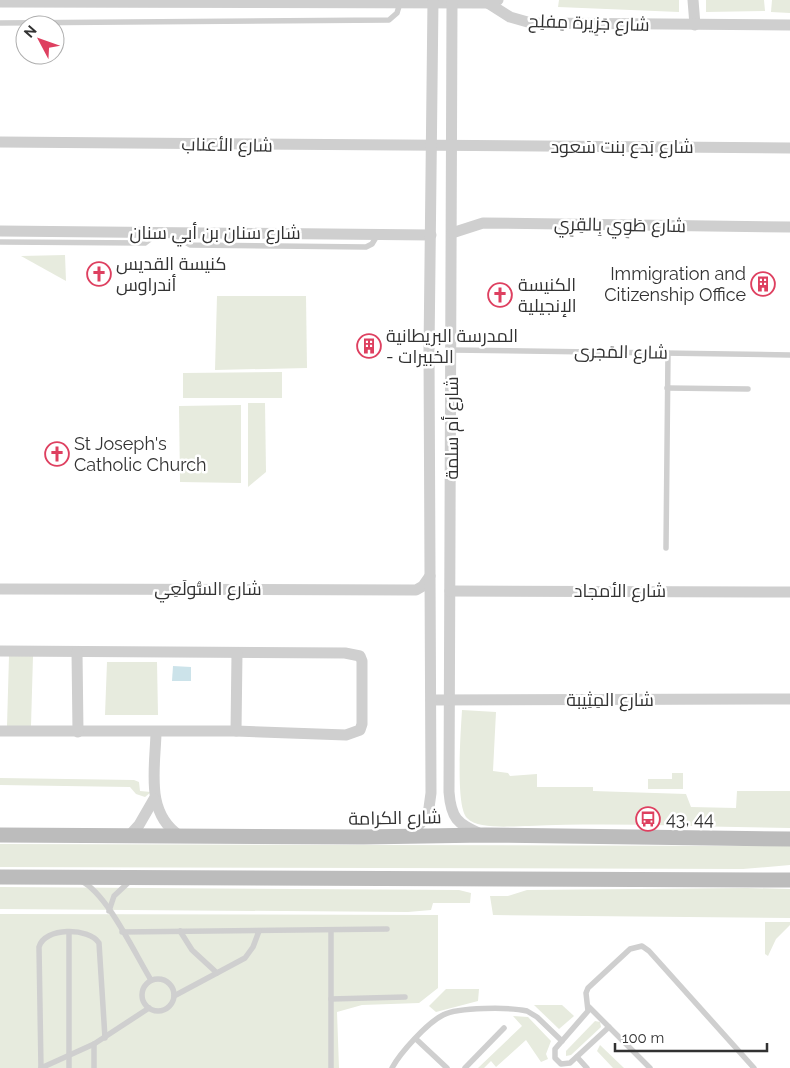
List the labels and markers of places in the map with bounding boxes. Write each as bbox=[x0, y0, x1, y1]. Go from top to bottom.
place label: كنيسة القديس أندراوس bbox=[116, 253, 226, 296]
church icon: كنيسة القديس أندراوس bbox=[86, 261, 112, 287]
place label: Immigration and Citizenship Office bbox=[604, 263, 746, 305]
building icon: Immigration and Citizenship Office bbox=[750, 271, 776, 297]
place label: الكنيسة الإنجيلية bbox=[518, 274, 577, 317]
church icon: الكنيسة الإنجيلية bbox=[487, 282, 513, 308]
place label: المدرسة البريطانية - الخبيرات bbox=[386, 325, 518, 368]
building icon: المدرسة البريطانية - الخبيرات bbox=[356, 333, 382, 359]
place label: St Joseph's Catholic Church bbox=[74, 433, 207, 475]
church icon: St Joseph's Catholic Church bbox=[44, 441, 70, 467]
bus stop icon: 43, 44 bbox=[635, 806, 661, 832]
place label: 43, 44 bbox=[666, 808, 714, 829]

